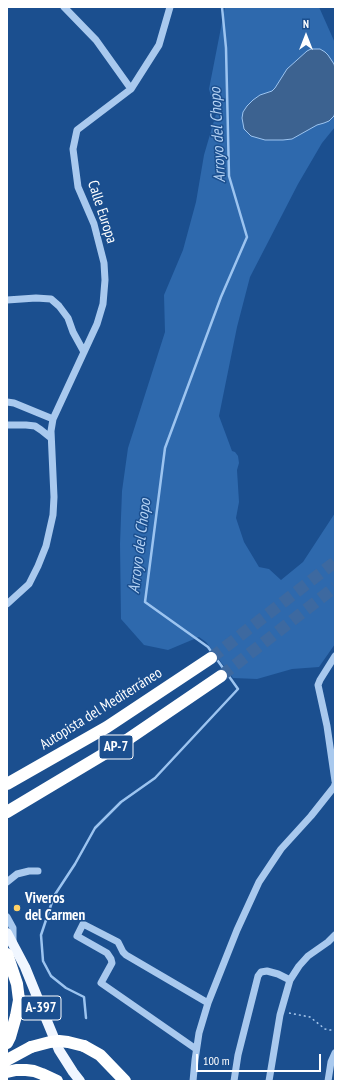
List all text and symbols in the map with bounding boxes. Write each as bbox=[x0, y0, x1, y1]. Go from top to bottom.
north arrow bbox=[286, 16, 326, 56]
text: N bbox=[303, 17, 309, 31]
water label: Arroyo del Chopo bbox=[206, 87, 230, 183]
street label: Calle Europa bbox=[83, 178, 121, 246]
water label: Arroyo del Chopo bbox=[125, 498, 155, 594]
street label: Autopista del Mediterráneo bbox=[37, 664, 165, 754]
road number: AP-7 bbox=[99, 735, 133, 759]
place label: Viveros del Carmen bbox=[25, 890, 85, 925]
marker: Viveros del Carmen bbox=[12, 903, 22, 913]
road number: A-397 bbox=[21, 996, 61, 1020]
scale bar bbox=[198, 1046, 323, 1072]
text: 100 m bbox=[203, 1053, 230, 1068]

